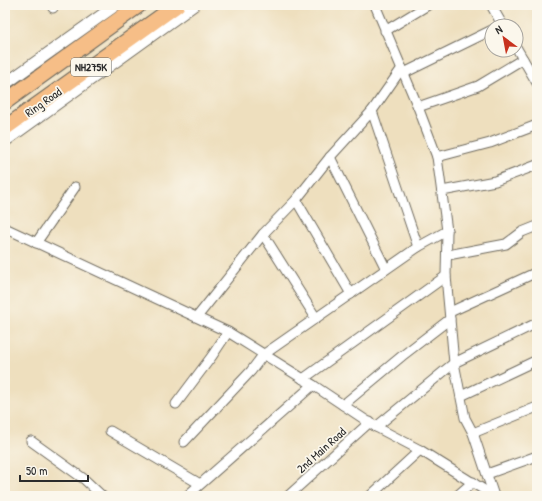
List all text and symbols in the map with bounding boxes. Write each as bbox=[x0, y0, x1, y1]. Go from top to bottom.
north arrow bbox=[484, 18, 524, 58]
text: N bbox=[493, 22, 505, 37]
road number: NH275K bbox=[71, 58, 111, 76]
street label: Ring Road bbox=[21, 83, 65, 121]
street label: 2nd Main Road bbox=[293, 423, 350, 477]
scale bar bbox=[20, 457, 88, 483]
text: 50 m bbox=[26, 462, 47, 479]

